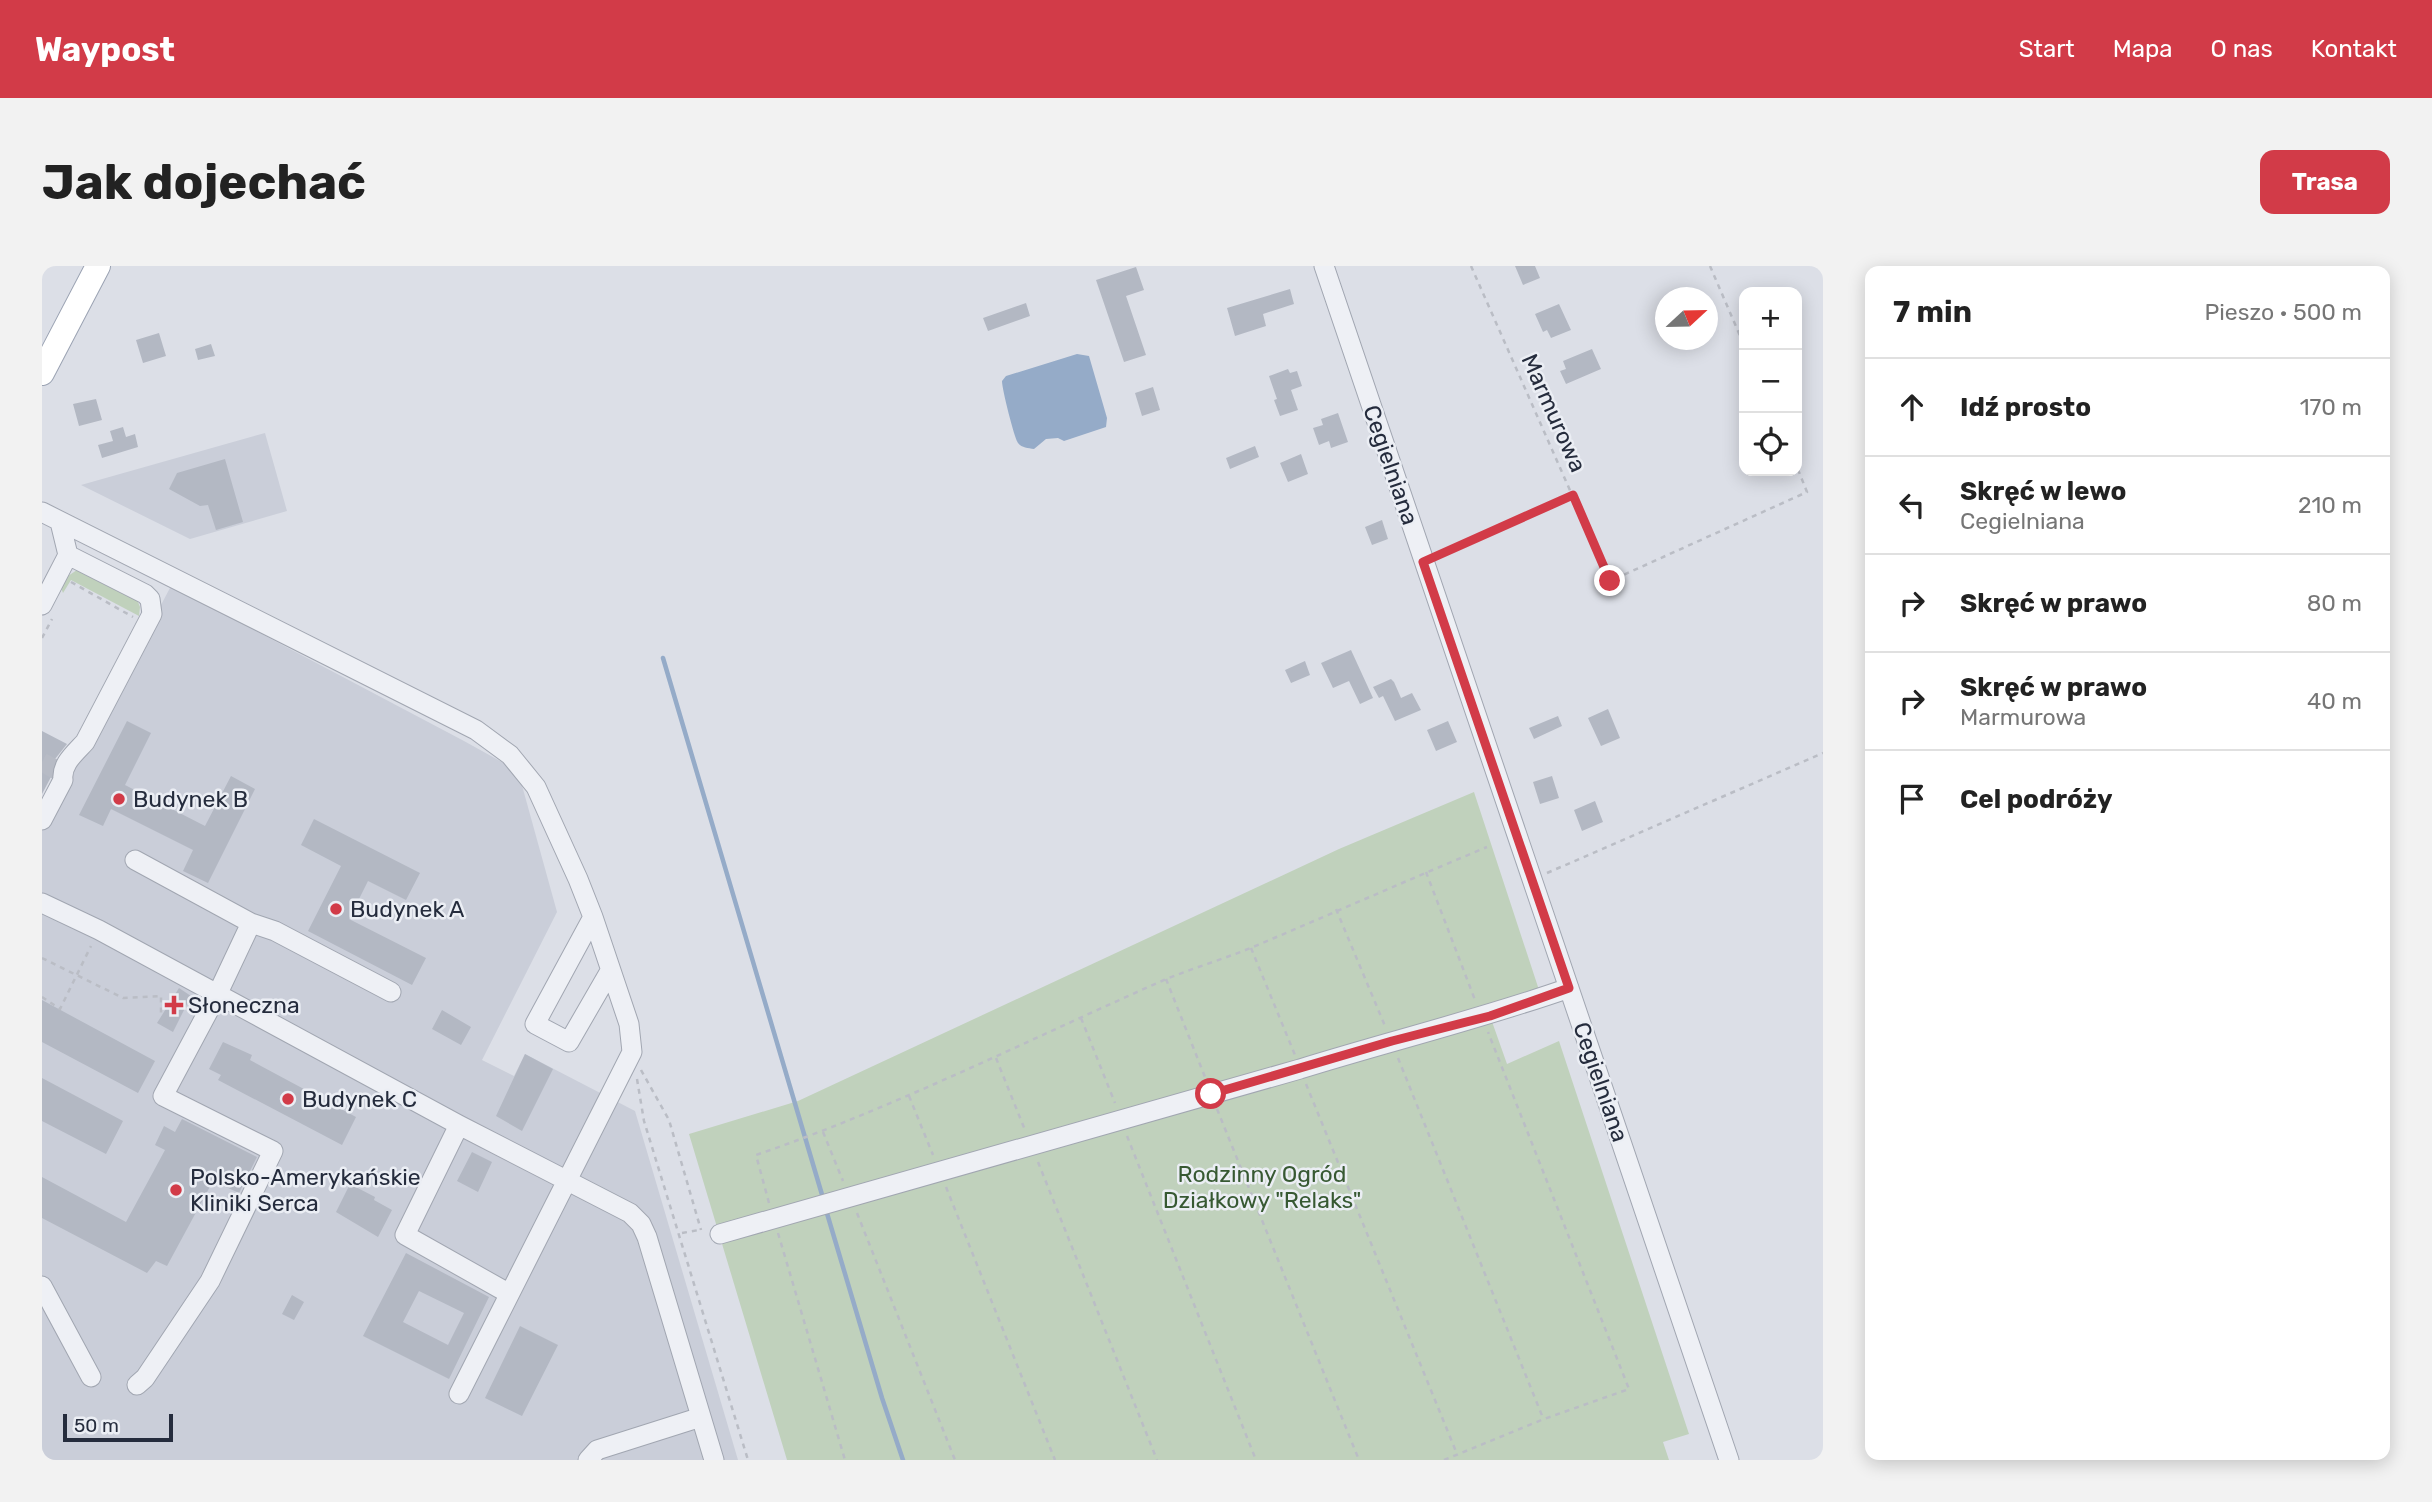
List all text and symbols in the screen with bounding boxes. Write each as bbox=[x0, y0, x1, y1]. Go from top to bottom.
text: Waypost bbox=[35, 30, 175, 69]
text: Start bbox=[2019, 35, 2075, 63]
text: Mapa bbox=[2113, 35, 2173, 63]
text: O nas bbox=[2211, 35, 2273, 63]
text: Kontakt bbox=[2311, 35, 2397, 63]
button: Trasa bbox=[2260, 150, 2390, 214]
text: Jak dojechać bbox=[42, 153, 366, 211]
north arrow bbox=[1655, 287, 1718, 350]
map controls bbox=[1739, 287, 1802, 476]
button: + bbox=[1739, 287, 1802, 350]
text: 7 min bbox=[1893, 294, 1972, 330]
text: Pieszo · 500 m bbox=[2204, 298, 2362, 326]
street label: Marmurowa bbox=[1516, 350, 1592, 476]
button: − bbox=[1739, 350, 1802, 413]
icon: ahead bbox=[1893, 388, 1931, 426]
text: Idź prosto bbox=[1960, 392, 2091, 423]
text: 170 m bbox=[2300, 393, 2362, 421]
street label: Cegielniana bbox=[1357, 401, 1425, 529]
button: locate bbox=[1739, 413, 1802, 476]
text: Skręć w lewo bbox=[1960, 476, 2126, 507]
icon: left bbox=[1893, 486, 1931, 524]
text: 210 m bbox=[2298, 491, 2362, 519]
text: Cegielniana bbox=[1960, 507, 2085, 535]
route end bbox=[1594, 565, 1625, 596]
icon: right bbox=[1893, 584, 1931, 622]
text: Skręć w prawo bbox=[1960, 588, 2147, 619]
text: 80 m bbox=[2307, 589, 2362, 617]
text: Skręć w prawo bbox=[1960, 672, 2147, 703]
icon: right bbox=[1893, 682, 1931, 720]
text: 40 m bbox=[2307, 687, 2362, 715]
text: Marmurowa bbox=[1960, 703, 2086, 731]
icon: arrive bbox=[1893, 780, 1931, 818]
text: Cel podróży bbox=[1960, 784, 2113, 815]
place label: Budynek B bbox=[133, 785, 248, 813]
marker: Budynek B bbox=[111, 791, 127, 807]
place label: Budynek A bbox=[350, 895, 465, 923]
marker: Budynek A bbox=[328, 901, 344, 917]
place label: Słoneczna bbox=[188, 991, 300, 1019]
marker: Słoneczna bbox=[166, 997, 182, 1013]
street label: Cegielniana bbox=[1567, 1018, 1635, 1146]
route start bbox=[1195, 1078, 1226, 1109]
place label: Budynek C bbox=[302, 1085, 417, 1113]
marker: Budynek C bbox=[280, 1091, 296, 1107]
park label: Rodzinny Ogród Działkowy "Relaks" bbox=[1163, 1160, 1361, 1214]
place label: Polsko-Amerykańskie Kliniki Serca bbox=[190, 1163, 421, 1217]
marker: Polsko-Amerykańskie Kliniki Serca bbox=[168, 1182, 184, 1198]
scale bar bbox=[63, 1411, 173, 1443]
text: 50 m bbox=[74, 1414, 119, 1437]

